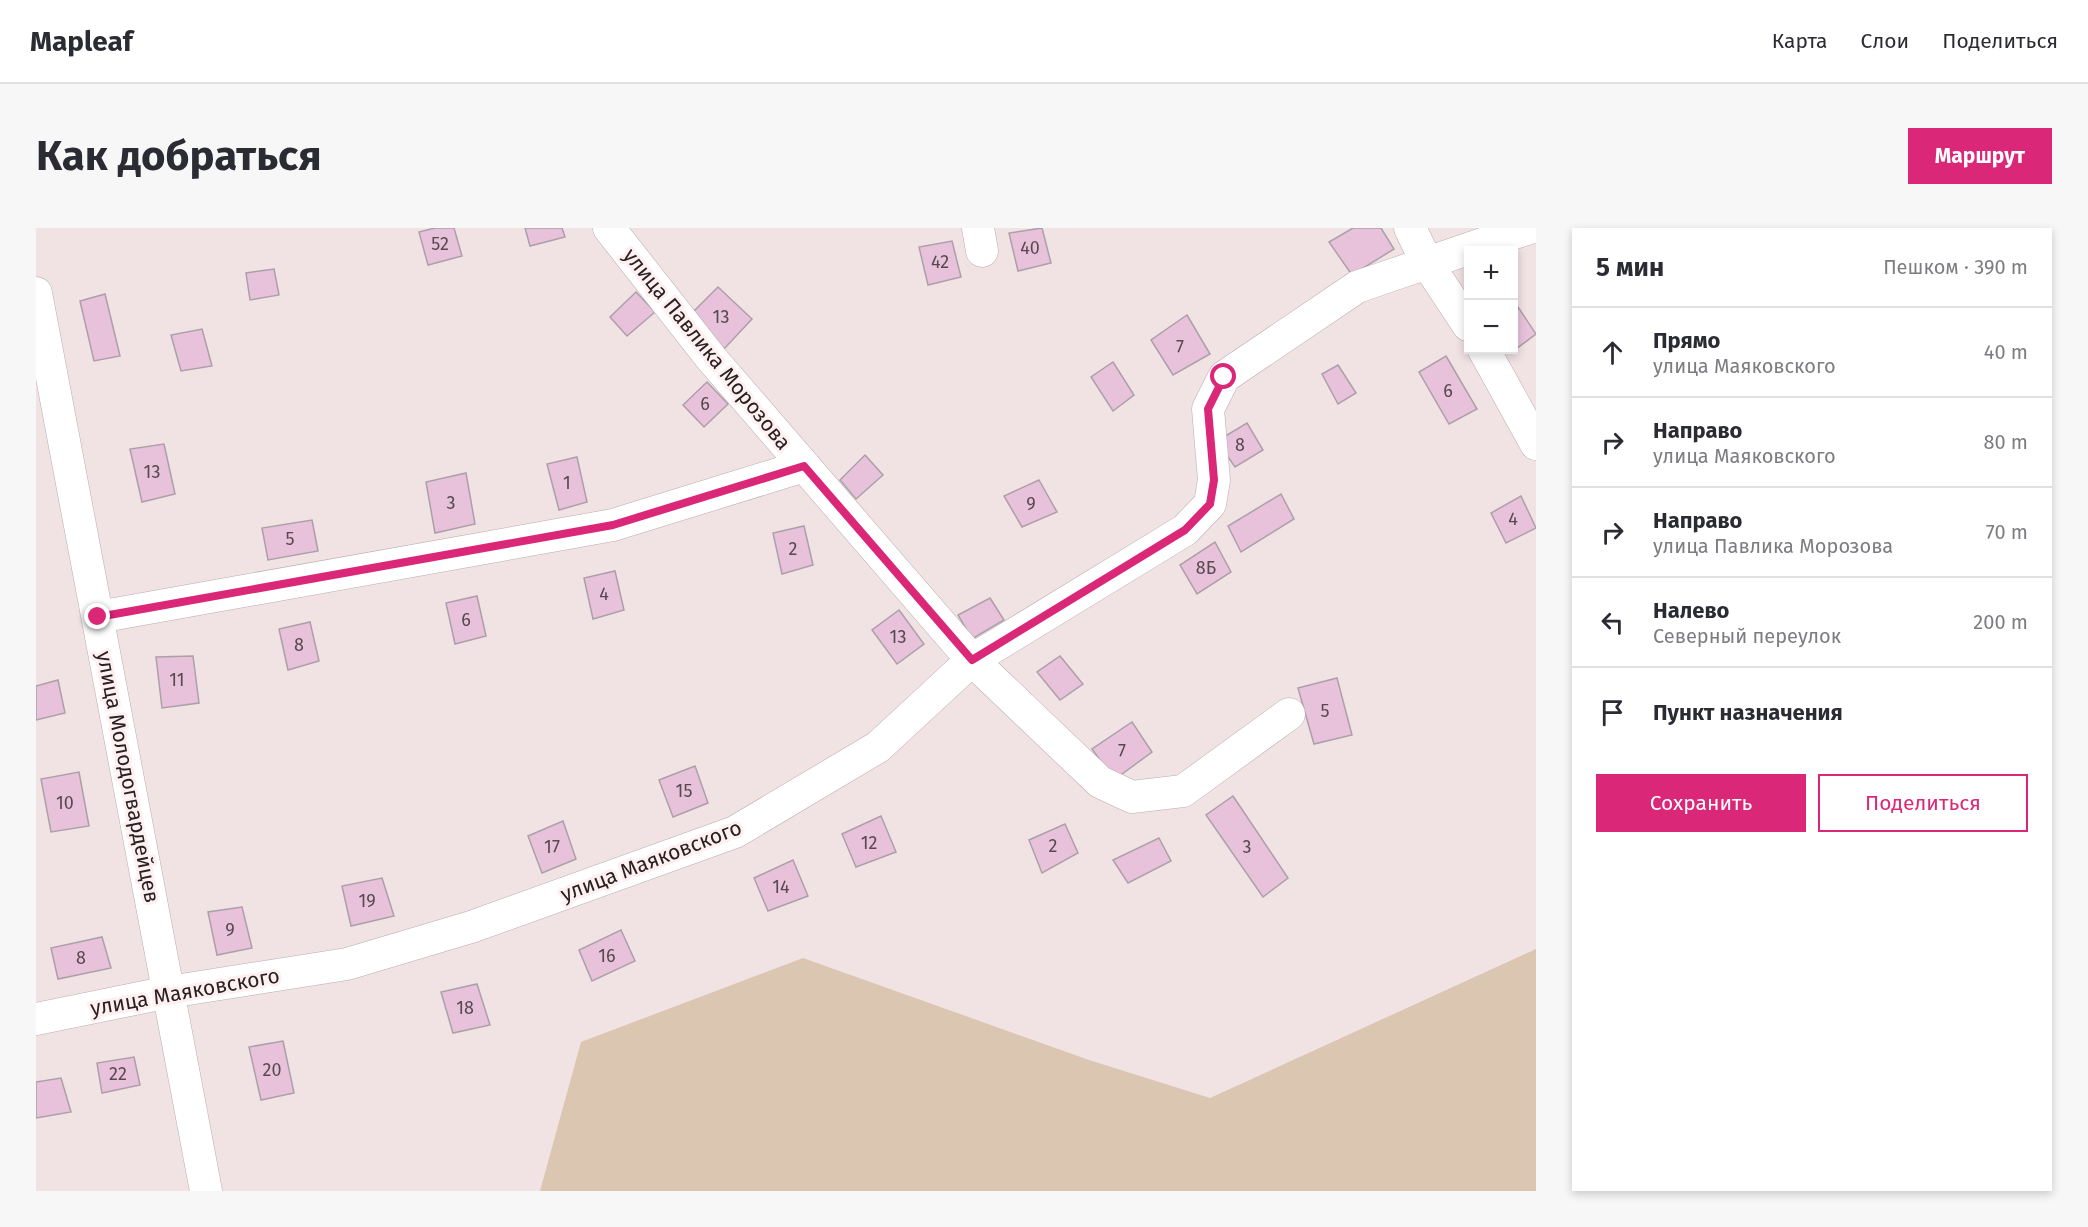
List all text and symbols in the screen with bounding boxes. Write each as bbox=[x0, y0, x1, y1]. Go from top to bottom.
text: Mapleaf bbox=[30, 25, 133, 58]
text: Карта bbox=[1772, 28, 1828, 54]
text: Слои bbox=[1861, 28, 1909, 54]
text: Поделиться bbox=[1942, 28, 2058, 54]
button: Маршрут bbox=[1908, 128, 2052, 184]
text: Как добраться bbox=[36, 131, 322, 181]
house number: 52 bbox=[431, 233, 449, 255]
house number: 40 bbox=[1020, 237, 1040, 259]
street label: улица Павлика Морозова bbox=[618, 243, 796, 455]
map controls bbox=[1464, 246, 1518, 354]
button: + bbox=[1464, 246, 1518, 300]
house number: 42 bbox=[931, 251, 949, 273]
text: 5 мин bbox=[1596, 252, 1664, 283]
text: Пешком · 390 m bbox=[1883, 255, 2028, 279]
button: − bbox=[1464, 300, 1518, 354]
house number: 13 bbox=[713, 306, 729, 328]
text: Прямо bbox=[1653, 327, 1720, 354]
house number: 7 bbox=[1176, 336, 1184, 358]
icon: ahead bbox=[1596, 336, 1629, 369]
text: 40 m bbox=[1984, 340, 2028, 364]
text: улица Маяковского bbox=[1653, 354, 1836, 378]
route start bbox=[1210, 363, 1236, 389]
house number: 6 bbox=[1443, 380, 1453, 402]
house number: 6 bbox=[700, 393, 710, 415]
text: Направо bbox=[1653, 417, 1742, 444]
icon: right bbox=[1596, 426, 1629, 459]
text: 80 m bbox=[1983, 430, 2028, 454]
house number: 8 bbox=[1235, 434, 1245, 456]
text: улица Маяковского bbox=[1653, 444, 1836, 468]
house number: 13 bbox=[144, 461, 160, 483]
house number: 1 bbox=[563, 472, 571, 494]
house number: 3 bbox=[447, 492, 455, 514]
house number: 9 bbox=[1026, 493, 1036, 515]
text: Направо bbox=[1653, 507, 1742, 534]
house number: 4 bbox=[1508, 508, 1518, 530]
icon: right bbox=[1596, 516, 1629, 549]
text: 70 m bbox=[1986, 520, 2028, 544]
house number: 5 bbox=[285, 528, 295, 550]
text: улица Павлика Морозова bbox=[1653, 534, 1893, 558]
house number: 2 bbox=[789, 538, 798, 560]
house number: 8Б bbox=[1196, 557, 1216, 579]
house number: 4 bbox=[599, 583, 609, 605]
text: Налево bbox=[1653, 597, 1729, 624]
route end bbox=[84, 603, 110, 629]
icon: left bbox=[1596, 606, 1629, 639]
house number: 6 bbox=[461, 609, 471, 631]
text: 200 m bbox=[1973, 610, 2028, 634]
text: Северный переулок bbox=[1653, 624, 1841, 648]
house number: 13 bbox=[890, 626, 906, 648]
house number: 8 bbox=[294, 634, 304, 656]
street label: улица Молодогвардейцев bbox=[91, 649, 165, 905]
house number: 11 bbox=[169, 669, 185, 691]
icon: arrive bbox=[1596, 696, 1629, 729]
text: Пункт назначения bbox=[1653, 699, 1843, 726]
house number: 5 bbox=[1320, 700, 1330, 722]
house number: 7 bbox=[1118, 740, 1126, 762]
button: Сохранить bbox=[1596, 774, 1806, 832]
button: Поделиться bbox=[1818, 774, 2028, 832]
house number: 15 bbox=[676, 780, 692, 802]
house number: 10 bbox=[56, 792, 74, 814]
street label: улица Маяковского bbox=[557, 814, 745, 908]
house number: 12 bbox=[861, 832, 877, 854]
house number: 2 bbox=[1049, 835, 1058, 857]
house number: 17 bbox=[544, 836, 560, 858]
house number: 3 bbox=[1243, 836, 1251, 858]
house number: 14 bbox=[772, 876, 790, 898]
house number: 19 bbox=[358, 890, 376, 912]
house number: 9 bbox=[225, 919, 235, 941]
house number: 16 bbox=[598, 945, 616, 967]
house number: 8 bbox=[76, 947, 86, 969]
street label: улица Маяковского bbox=[88, 963, 282, 1021]
house number: 18 bbox=[456, 997, 474, 1019]
house number: 20 bbox=[263, 1059, 281, 1081]
house number: 22 bbox=[109, 1063, 127, 1085]

